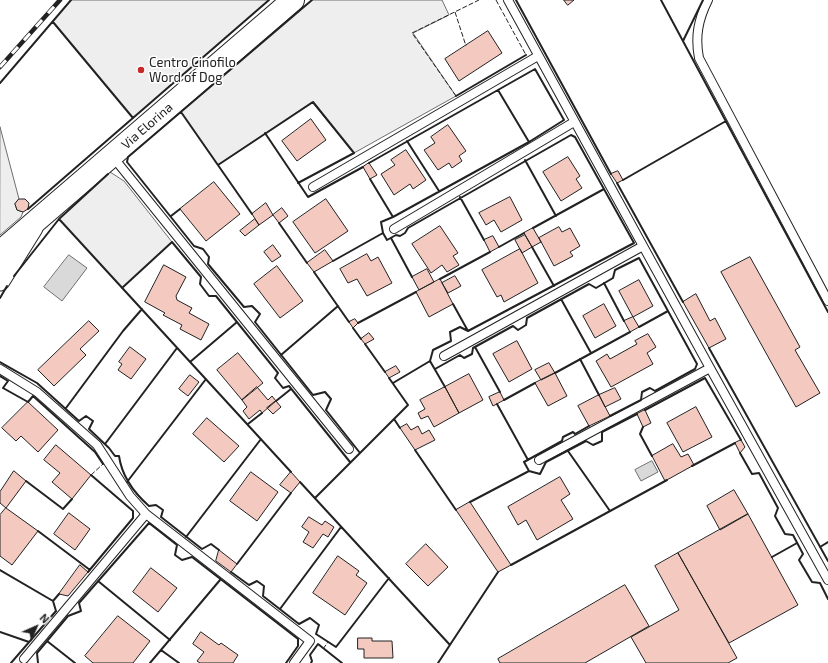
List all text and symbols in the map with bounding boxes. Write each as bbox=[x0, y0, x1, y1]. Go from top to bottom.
place label: Centro Cinofilo Word of Dog bbox=[149, 55, 236, 86]
marker: Centro Cinofilo Word of Dog bbox=[136, 65, 146, 75]
street label: Via Elorina bbox=[118, 100, 176, 152]
north arrow bbox=[16, 607, 56, 647]
text: N bbox=[37, 611, 52, 626]

